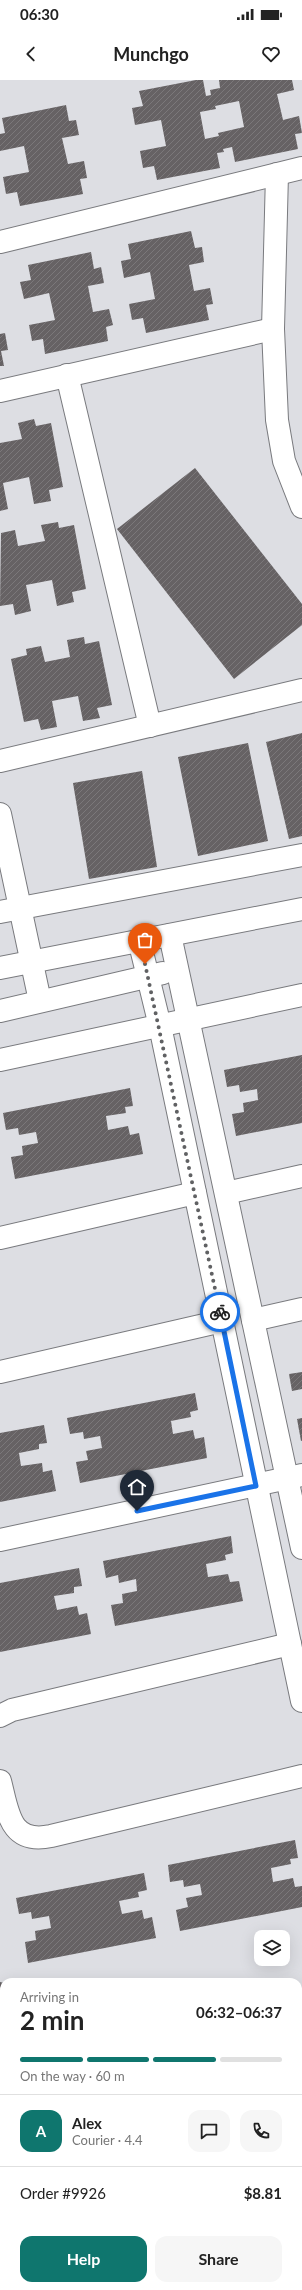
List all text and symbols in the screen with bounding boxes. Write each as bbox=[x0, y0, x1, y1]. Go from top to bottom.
text: 06:30 bbox=[20, 5, 59, 23]
icon: back bbox=[20, 43, 42, 65]
text: Munchgo bbox=[113, 43, 189, 65]
icon: heart bbox=[260, 43, 282, 65]
pin bbox=[128, 923, 162, 964]
icon: bag bbox=[134, 929, 156, 951]
courier bbox=[200, 1292, 240, 1332]
icon: bike bbox=[209, 1301, 231, 1323]
pin bbox=[120, 1470, 154, 1511]
icon: home bbox=[126, 1476, 148, 1498]
map controls bbox=[254, 1930, 290, 1966]
button: layers bbox=[254, 1930, 290, 1966]
text: Arriving in bbox=[20, 1989, 79, 2005]
text: 06:32–06:37 bbox=[196, 2003, 282, 2021]
text: 2 min bbox=[20, 2004, 84, 2036]
text: On the way · 60 m bbox=[20, 2068, 125, 2084]
button: chat bbox=[188, 2110, 230, 2152]
button: phone bbox=[240, 2110, 282, 2152]
text: Alex bbox=[72, 2114, 102, 2132]
text: A bbox=[36, 2122, 46, 2140]
text: Courier · 4.4 bbox=[72, 2132, 143, 2148]
text: Order #9926 bbox=[20, 2184, 106, 2202]
text: $8.81 bbox=[244, 2184, 282, 2202]
button: Help bbox=[20, 2236, 147, 2282]
button: Share bbox=[155, 2236, 282, 2282]

